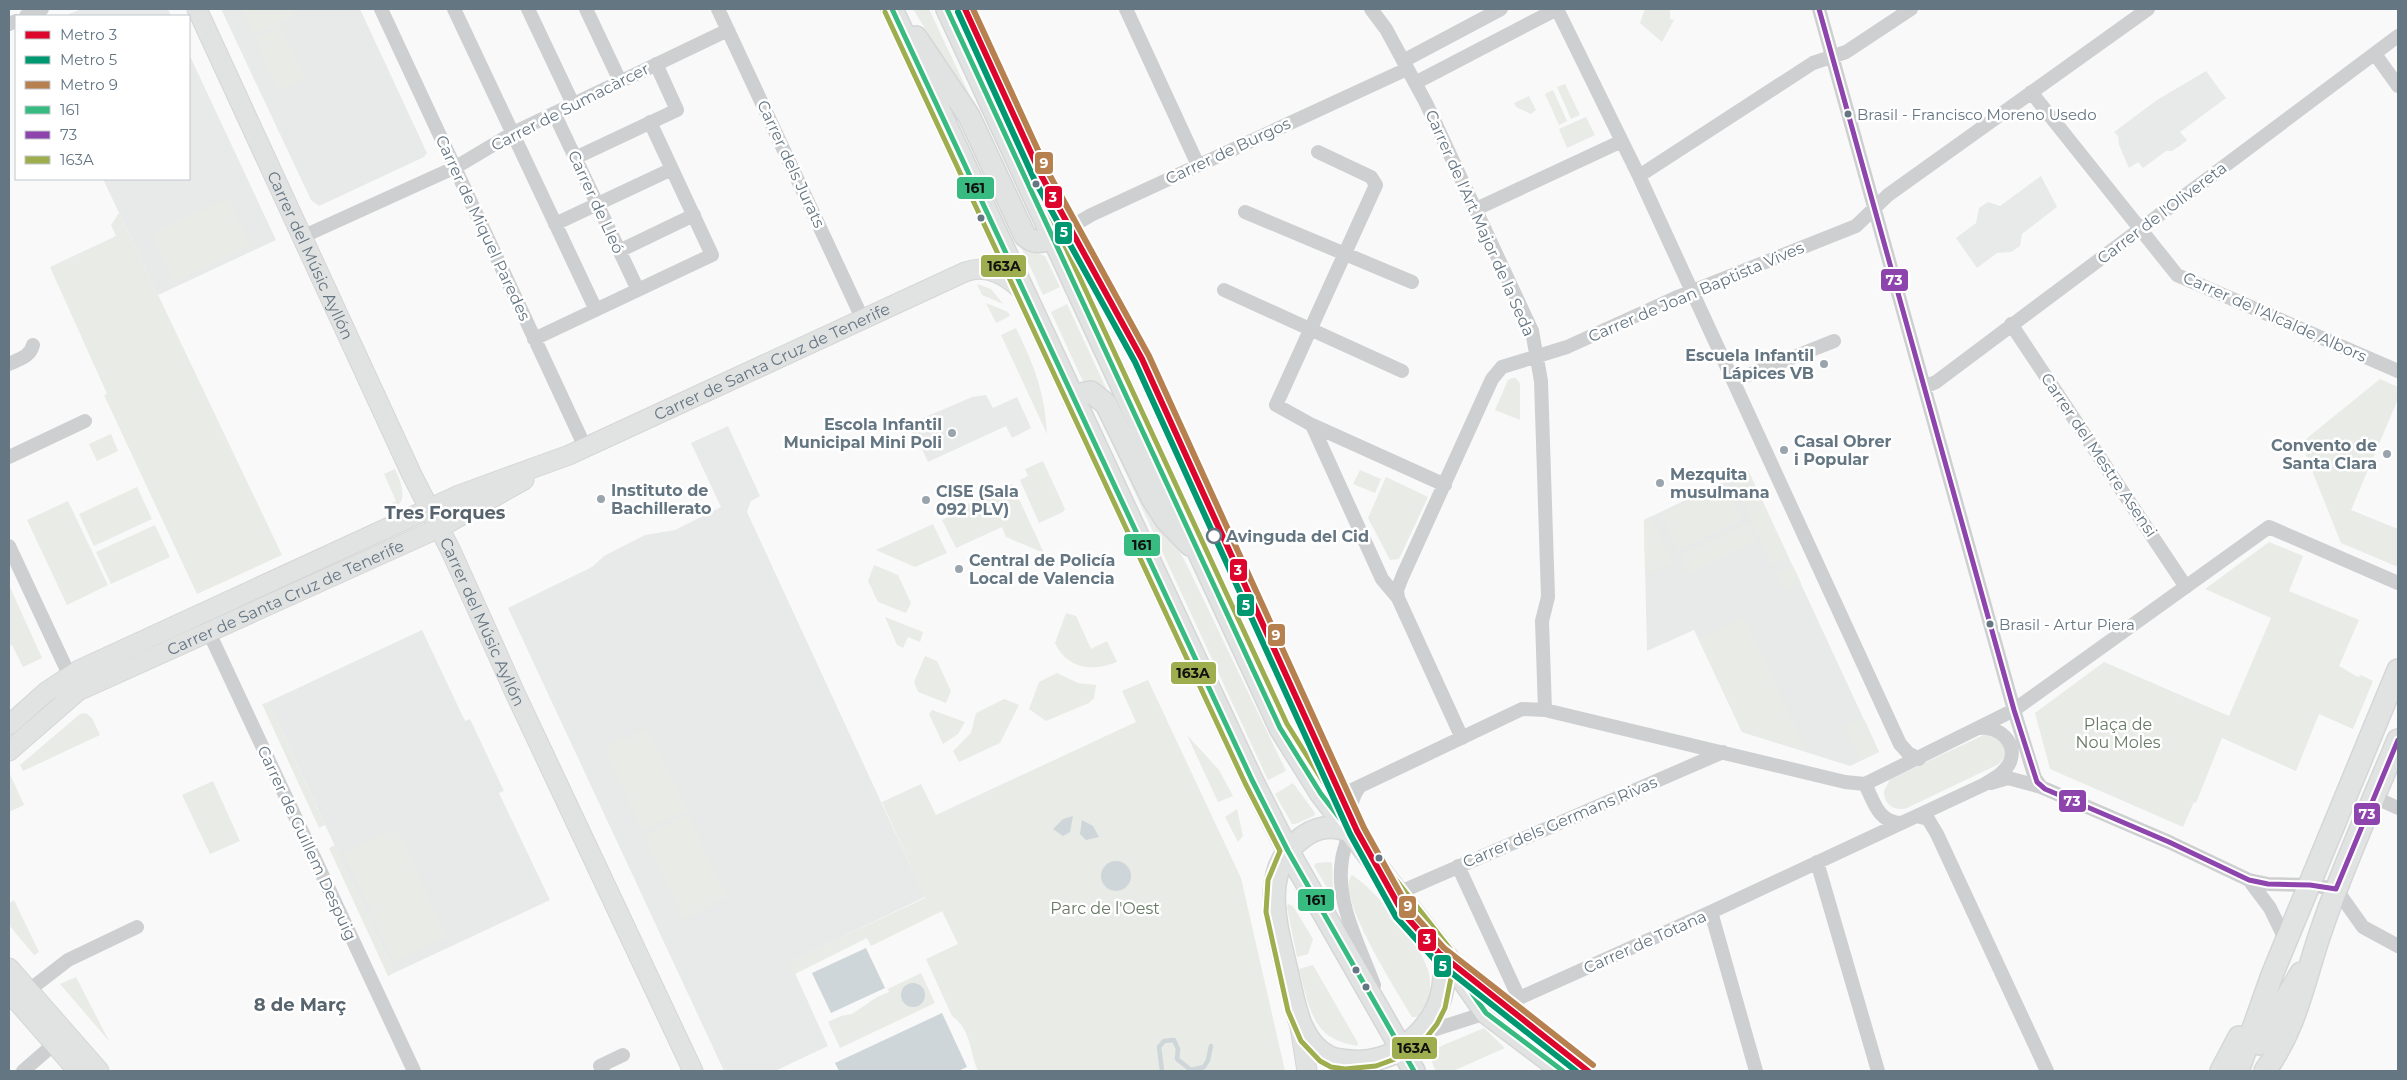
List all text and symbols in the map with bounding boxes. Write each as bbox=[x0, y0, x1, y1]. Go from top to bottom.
legend bbox=[15, 15, 190, 180]
text: Metro 3 bbox=[60, 25, 117, 44]
text: Metro 5 bbox=[60, 50, 117, 69]
street label: Carrer de Sumacàrcer bbox=[488, 59, 652, 155]
text: Metro 9 bbox=[60, 75, 118, 94]
street label: Carrer dels Jurats bbox=[753, 97, 829, 231]
text: 161 bbox=[60, 100, 80, 119]
place label: Brasil - Francisco Moreno Usedo bbox=[1857, 105, 2097, 124]
street label: Carrer de l'Art Major de la Seda bbox=[1421, 107, 1539, 339]
marker: Brasil - Francisco Moreno Usedo bbox=[1843, 109, 1853, 119]
street label: Carrer de Burgos bbox=[1162, 114, 1294, 188]
text: 73 bbox=[60, 125, 77, 144]
street label: Carrer de Miquel Paredes bbox=[432, 132, 534, 324]
street label: Carrer de Lleó bbox=[564, 147, 628, 257]
text: 163A bbox=[60, 150, 94, 169]
line badge: 9 bbox=[1034, 151, 1054, 175]
text: 9 bbox=[1040, 154, 1049, 172]
street label: Carrer de l'Olivereta bbox=[2094, 158, 2230, 268]
street label: Carrer del Músic Ayllón bbox=[264, 168, 358, 342]
line badge: 161 bbox=[956, 176, 995, 200]
text: 161 bbox=[965, 179, 985, 197]
unlabelled marker bbox=[1031, 179, 1041, 189]
line badge: 3 bbox=[1044, 185, 1063, 209]
text: 3 bbox=[1048, 188, 1057, 206]
unlabelled marker bbox=[976, 213, 986, 223]
line badge: 5 bbox=[1054, 221, 1073, 245]
text: 5 bbox=[1060, 223, 1068, 241]
street label: Carrer de Joan Baptista Vives bbox=[1585, 238, 1807, 346]
line badge: 163A bbox=[980, 254, 1027, 278]
text: 163A bbox=[987, 257, 1021, 275]
line badge: 73 bbox=[1880, 268, 1909, 292]
street label: Carrer de l'Alcalde Albors bbox=[2180, 268, 2370, 366]
text: 73 bbox=[1886, 271, 1902, 289]
street label: Carrer de Santa Cruz de Tenerife bbox=[651, 299, 893, 424]
place label: Escuela Infantil Lápices VB bbox=[1685, 346, 1814, 383]
marker: Escuela Infantil Lápices VB bbox=[1818, 358, 1830, 370]
street label: Carrer del Mestre Asensi bbox=[2037, 369, 2161, 541]
place label: Escola Infantil Municipal Mini Poli bbox=[783, 415, 942, 452]
marker: Escola Infantil Municipal Mini Poli bbox=[946, 427, 958, 439]
place label: Casal Obrer i Popular bbox=[1794, 432, 1892, 469]
place label: Convento de Santa Clara bbox=[2271, 436, 2377, 473]
marker: Casal Obrer i Popular bbox=[1778, 444, 1790, 456]
marker: Convento de Santa Clara bbox=[2381, 448, 2393, 460]
place label: Mezquita musulmana bbox=[1670, 465, 1770, 502]
marker: Mezquita musulmana bbox=[1654, 477, 1666, 489]
place label: Instituto de Bachillerato bbox=[611, 481, 712, 518]
place label: CISE (Sala 092 PLV) bbox=[936, 482, 1019, 519]
marker: Instituto de Bachillerato bbox=[595, 493, 607, 505]
marker: CISE (Sala 092 PLV) bbox=[920, 494, 932, 506]
district label: Tres Forques bbox=[385, 502, 506, 524]
place label: Avinguda del Cid bbox=[1225, 527, 1369, 546]
marker: Avinguda del Cid bbox=[1206, 528, 1222, 544]
line badge: 161 bbox=[1123, 533, 1161, 557]
street label: Carrer del Músic Ayllón bbox=[436, 534, 529, 709]
street label: Carrer de Santa Cruz de Tenerife bbox=[164, 536, 407, 659]
text: 161 bbox=[1132, 536, 1152, 554]
place label: Central de Policía Local de Valencia bbox=[969, 551, 1115, 588]
line badge: 3 bbox=[1229, 558, 1248, 582]
text: 3 bbox=[1233, 561, 1242, 579]
marker: Central de Policía Local de Valencia bbox=[953, 563, 965, 575]
line badge: 5 bbox=[1236, 593, 1255, 617]
text: 5 bbox=[1242, 596, 1250, 614]
place label: Brasil - Artur Piera bbox=[1999, 615, 2135, 634]
marker: Brasil - Artur Piera bbox=[1985, 619, 1995, 629]
line badge: 9 bbox=[1267, 623, 1286, 647]
text: 9 bbox=[1272, 626, 1281, 644]
line badge: 163A bbox=[1170, 661, 1217, 685]
text: 163A bbox=[1176, 664, 1210, 682]
park label: Plaça de Nou Moles bbox=[2075, 715, 2161, 752]
street label: Carrer de Guillem Despuig bbox=[253, 743, 361, 943]
street label: Carrer dels Germans Rivas bbox=[1460, 772, 1660, 872]
line badge: 73 bbox=[2058, 789, 2087, 813]
text: 73 bbox=[2064, 792, 2080, 810]
line badge: 73 bbox=[2353, 802, 2381, 826]
text: 73 bbox=[2359, 805, 2375, 823]
unlabelled marker bbox=[1374, 853, 1384, 863]
line badge: 161 bbox=[1297, 888, 1335, 912]
text: 161 bbox=[1306, 891, 1326, 909]
line badge: 9 bbox=[1398, 895, 1417, 919]
text: 9 bbox=[1404, 897, 1413, 915]
park label: Parc de l'Oest bbox=[1050, 899, 1160, 918]
street label: Carrer de Totana bbox=[1581, 906, 1709, 978]
line badge: 3 bbox=[1417, 928, 1437, 952]
text: 3 bbox=[1422, 930, 1431, 948]
line badge: 5 bbox=[1433, 954, 1452, 978]
text: 5 bbox=[1439, 957, 1447, 975]
unlabelled marker bbox=[1351, 965, 1361, 975]
unlabelled marker bbox=[1361, 982, 1371, 992]
district label: 8 de Març bbox=[254, 994, 347, 1016]
line badge: 163A bbox=[1391, 1036, 1438, 1060]
text: 163A bbox=[1397, 1039, 1431, 1057]

